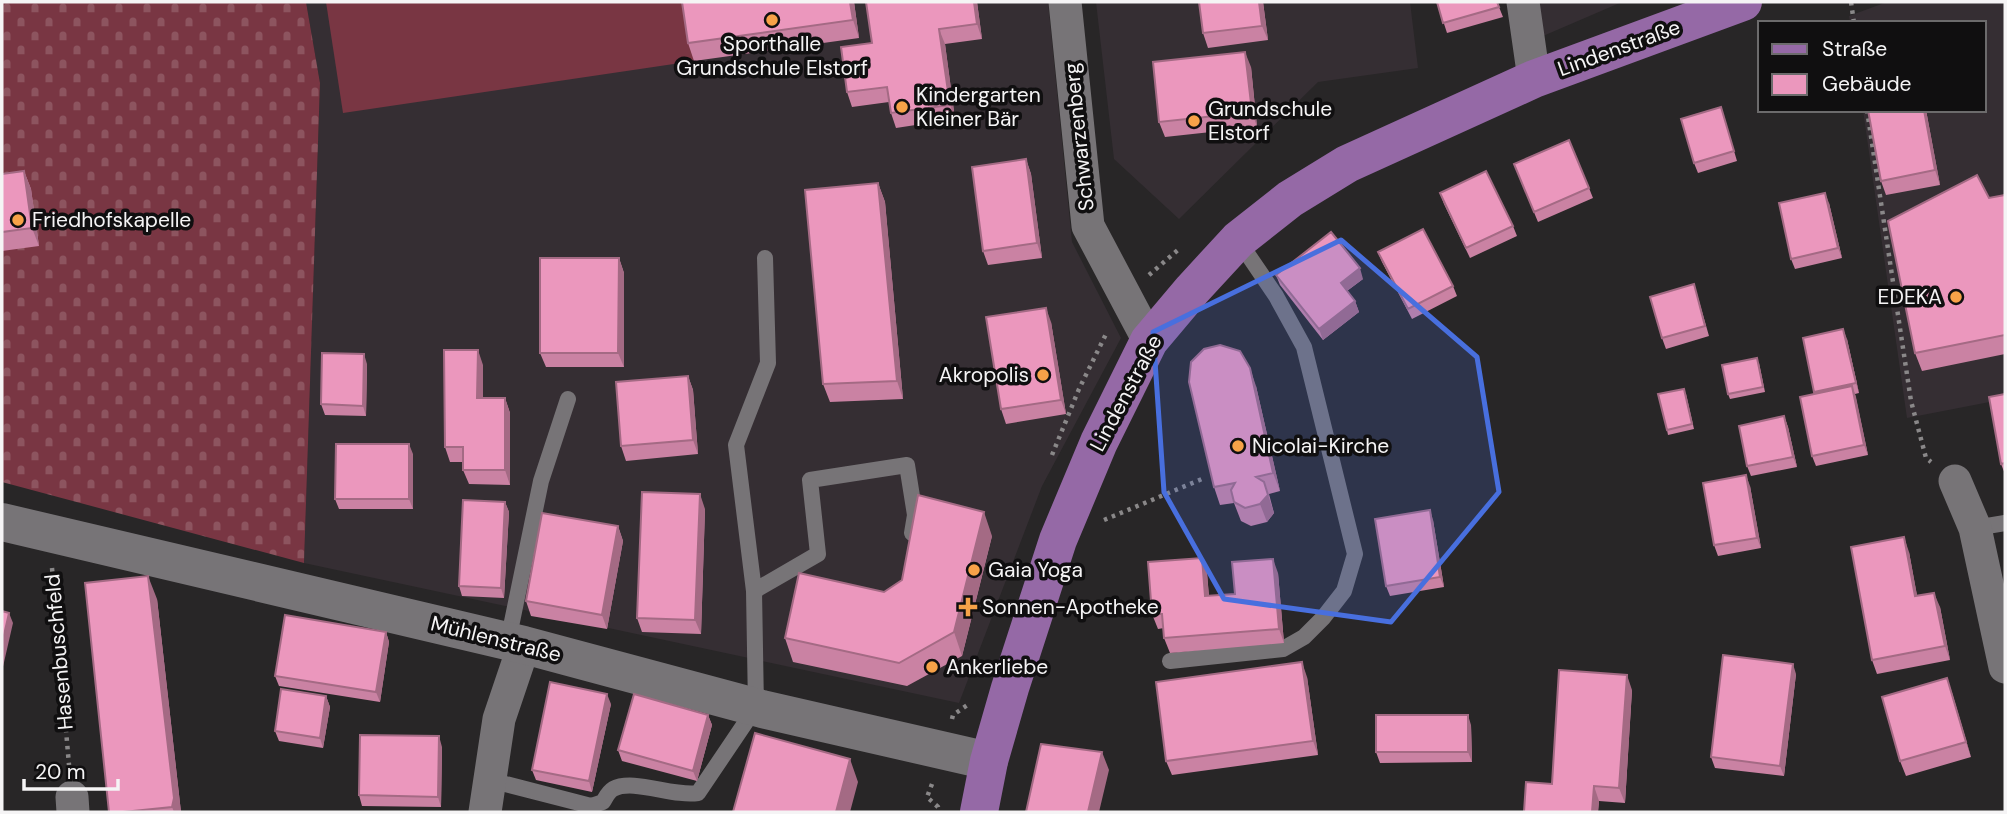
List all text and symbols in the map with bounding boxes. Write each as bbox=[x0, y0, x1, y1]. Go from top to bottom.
marker: Sporthalle Grundschule Elstorf bbox=[764, 12, 780, 28]
street label: Lindenstraße bbox=[1554, 13, 1684, 83]
legend bbox=[1758, 21, 1986, 112]
place label: Sporthalle Grundschule Elstorf bbox=[676, 30, 868, 82]
text: Straße bbox=[1822, 35, 1887, 63]
street label: Schwarzenberg bbox=[1057, 61, 1101, 213]
text: Gebäude bbox=[1822, 70, 1912, 98]
place label: Kindergarten Kleiner Bär bbox=[916, 81, 1041, 133]
place label: Grundschule Elstorf bbox=[1208, 95, 1332, 147]
marker: Kindergarten Kleiner Bär bbox=[894, 99, 910, 115]
marker: Grundschule Elstorf bbox=[1186, 113, 1202, 129]
place label: Friedhofskapelle bbox=[32, 206, 191, 234]
marker: Friedhofskapelle bbox=[10, 212, 26, 228]
place label: EDEKA bbox=[1878, 283, 1942, 311]
marker: EDEKA bbox=[1948, 289, 1964, 305]
street label: Lindenstraße bbox=[1084, 330, 1169, 456]
place label: Akropolis bbox=[939, 361, 1029, 389]
marker: Akropolis bbox=[1035, 367, 1051, 383]
place label: Nicolai-Kirche bbox=[1252, 432, 1389, 460]
marker: Nicolai-Kirche bbox=[1230, 438, 1246, 454]
place label: Gaia Yoga bbox=[988, 556, 1083, 584]
marker: Gaia Yoga bbox=[966, 562, 982, 578]
street label: Hasenbuschfeld bbox=[38, 573, 80, 731]
place label: Sonnen-Apotheke bbox=[982, 593, 1159, 621]
marker: Sonnen-Apotheke bbox=[960, 599, 976, 615]
street label: Mühlenstraße bbox=[428, 609, 564, 669]
place label: Ankerliebe bbox=[946, 653, 1048, 681]
marker: Ankerliebe bbox=[924, 659, 940, 675]
scale bar bbox=[24, 748, 119, 792]
text: 20 m bbox=[35, 758, 86, 786]

